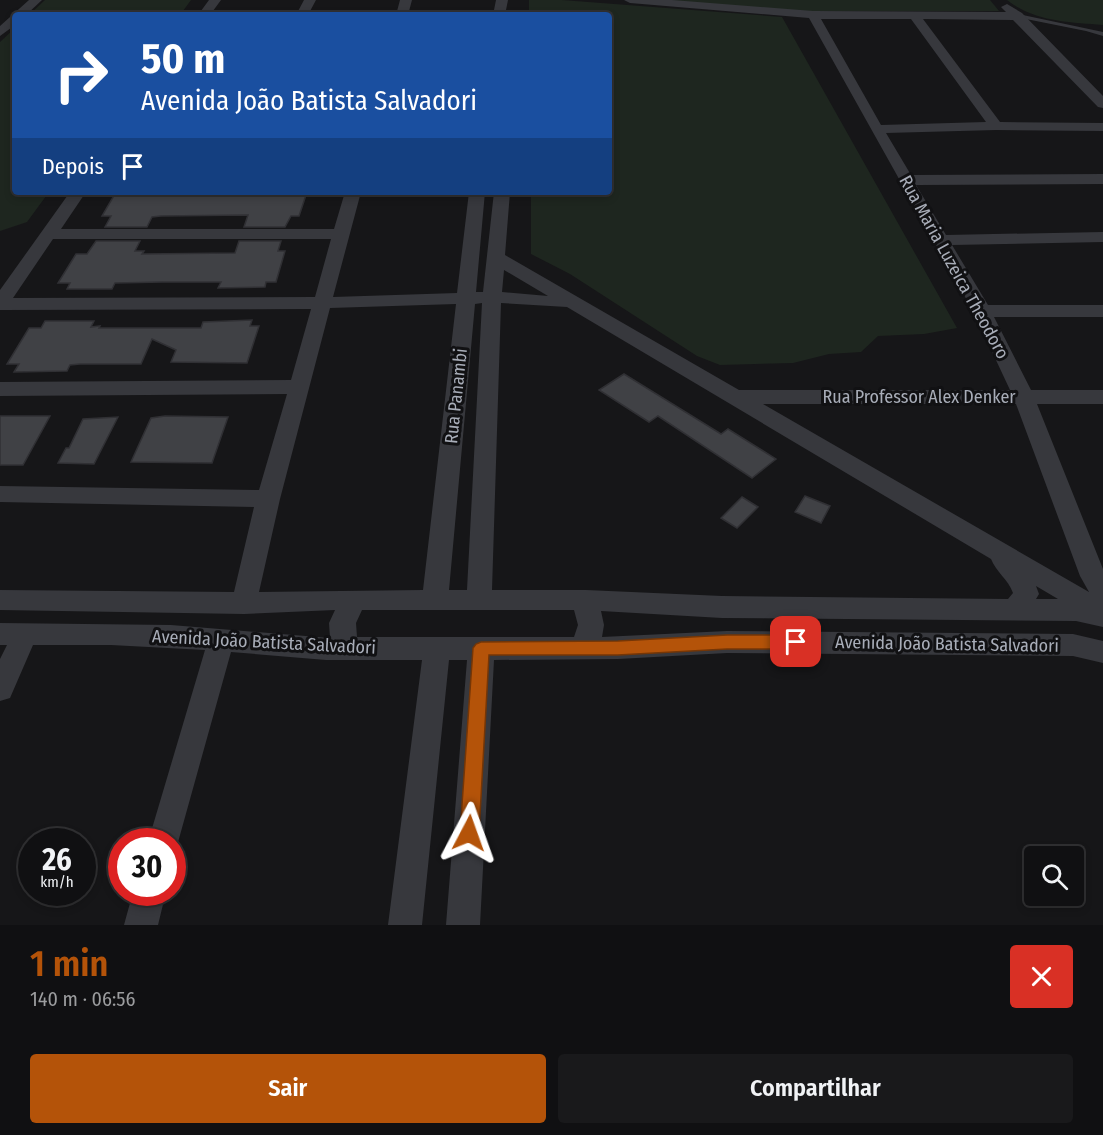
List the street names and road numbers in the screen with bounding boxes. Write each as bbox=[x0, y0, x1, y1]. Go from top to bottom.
street label: Rua Maria Luzeica Theodoro bbox=[894, 171, 1014, 363]
street label: Rua Panambi bbox=[440, 347, 472, 445]
street label: Rua Professor Alex Denker bbox=[822, 386, 1016, 408]
street label: Avenida João Batista Salvadori bbox=[152, 625, 376, 659]
street label: Avenida João Batista Salvadori bbox=[835, 631, 1059, 657]

